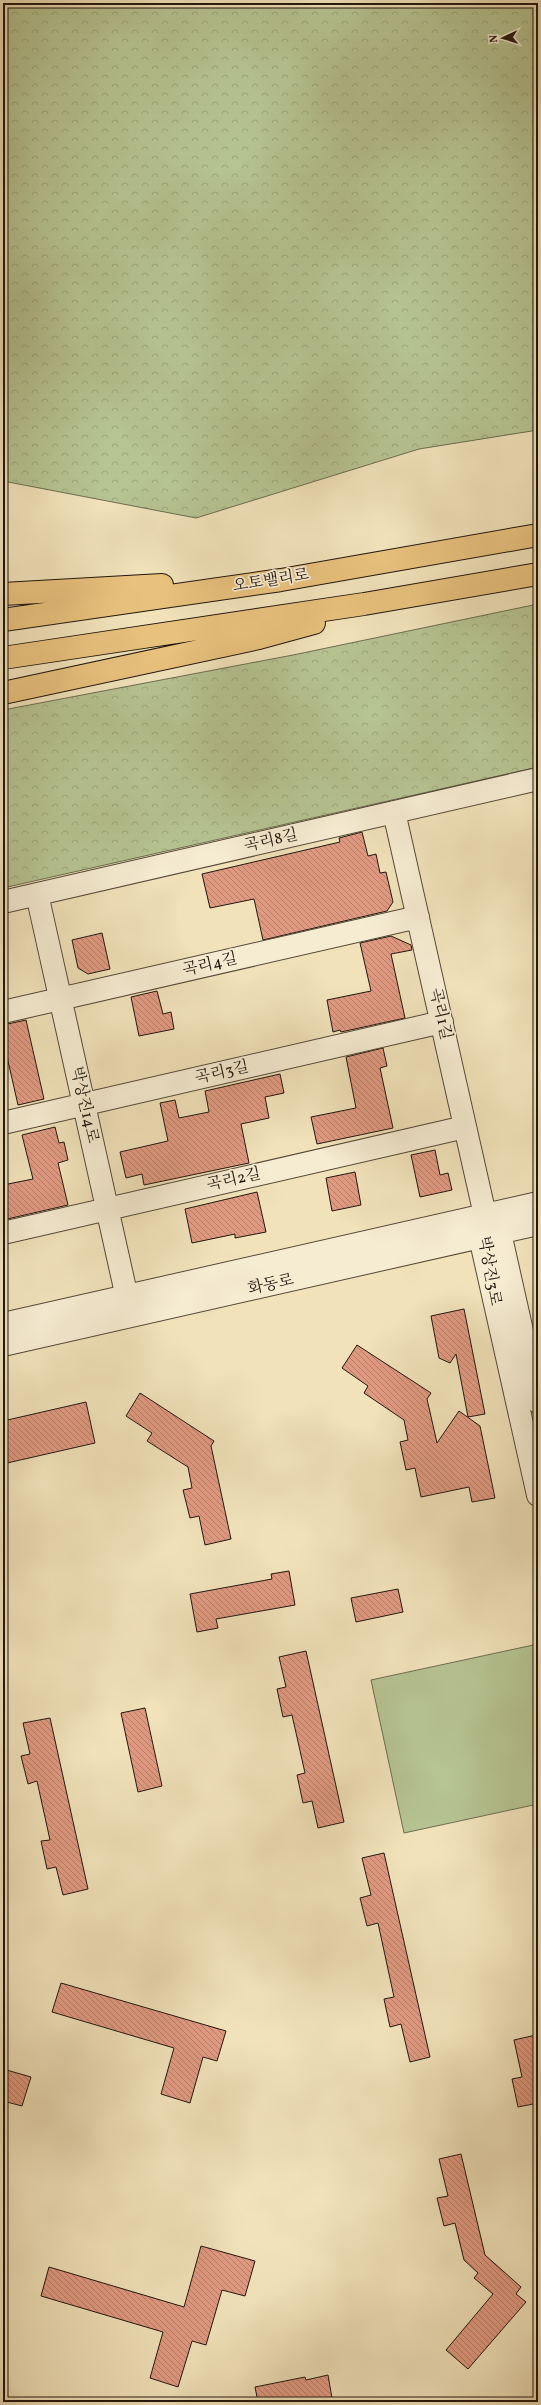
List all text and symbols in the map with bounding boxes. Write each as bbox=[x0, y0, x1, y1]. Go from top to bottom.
north arrow bbox=[483, 18, 523, 58]
text: N bbox=[487, 34, 502, 43]
street label: 오토밸리로 bbox=[231, 564, 311, 598]
street label: 곡리8길 bbox=[242, 824, 300, 858]
street label: 곡리4길 bbox=[180, 948, 240, 982]
street label: 곡리1길 bbox=[423, 986, 457, 1042]
street label: 곡리3길 bbox=[193, 1056, 251, 1090]
street label: 박상진14로 bbox=[65, 1065, 104, 1146]
street label: 곡리2길 bbox=[205, 1163, 263, 1197]
street label: 박상진3로 bbox=[472, 1235, 506, 1308]
street label: 화동로 bbox=[246, 1269, 297, 1301]

